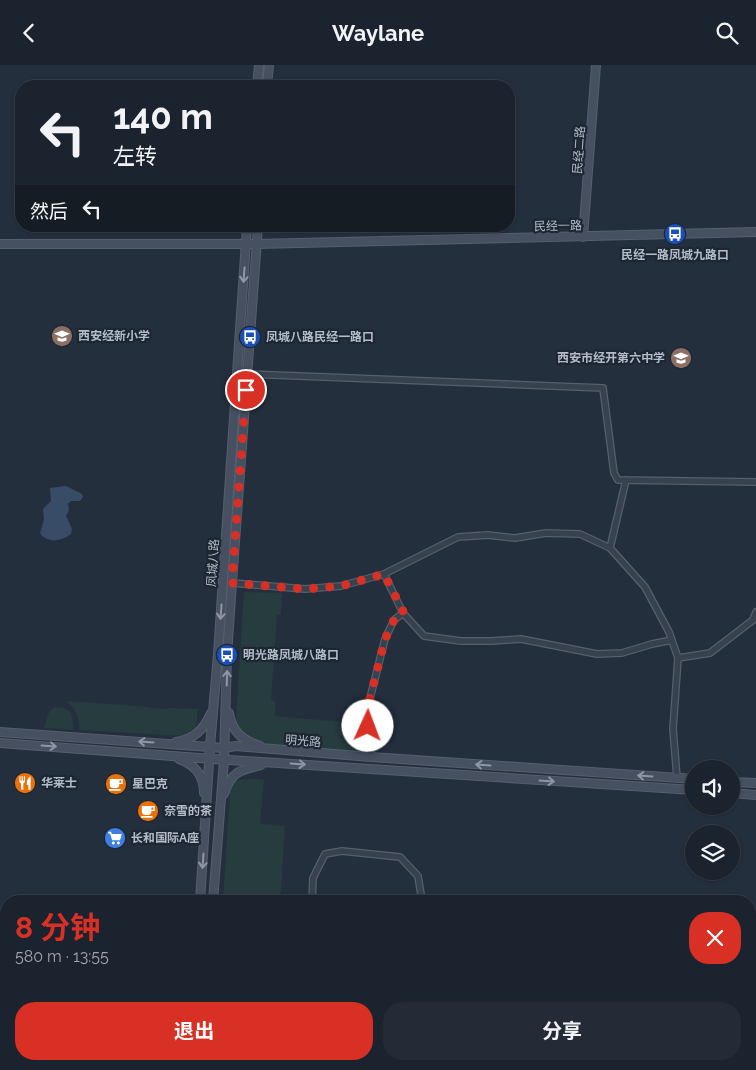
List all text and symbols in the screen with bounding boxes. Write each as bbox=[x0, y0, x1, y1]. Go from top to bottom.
icon: back bbox=[15, 19, 43, 47]
icon: search bbox=[713, 19, 741, 47]
text: Waylane bbox=[332, 20, 424, 46]
text: 140 m bbox=[113, 96, 213, 137]
icon: left bbox=[30, 100, 95, 165]
street label: 民经二路 bbox=[570, 126, 588, 174]
text: 左转 bbox=[113, 143, 157, 169]
icon: left bbox=[78, 195, 106, 223]
text: 然后 bbox=[30, 200, 68, 222]
street label: 民经一路 bbox=[534, 219, 582, 233]
bus stop icon: 民经一路凤城九路口 bbox=[663, 222, 687, 246]
place label: 民经一路凤城九路口 bbox=[621, 248, 729, 262]
one-way arrow bbox=[239, 267, 248, 283]
school or university icon: 西安经新小学 bbox=[50, 324, 74, 348]
bus stop icon: 凤城八路民经一路口 bbox=[238, 325, 262, 349]
place label: 西安经新小学 bbox=[78, 329, 150, 343]
place label: 凤城八路民经一路口 bbox=[266, 330, 374, 344]
school or university icon: 西安市经开第六中学 bbox=[669, 346, 693, 370]
place label: 西安市经开第六中学 bbox=[557, 351, 665, 365]
pin bbox=[225, 369, 267, 411]
icon: arrive bbox=[232, 376, 260, 404]
street label: 凤城八路 bbox=[204, 539, 222, 587]
one-way arrow bbox=[217, 603, 226, 619]
bus stop icon: 明光路凤城八路口 bbox=[215, 643, 239, 667]
place label: 明光路凤城八路口 bbox=[243, 648, 339, 662]
one-way arrow bbox=[222, 670, 231, 686]
position arrow bbox=[341, 699, 393, 751]
street label: 明光路 bbox=[284, 732, 322, 750]
one-way arrow bbox=[139, 738, 155, 747]
one-way arrow bbox=[40, 742, 56, 751]
one-way arrow bbox=[290, 760, 306, 769]
one-way arrow bbox=[475, 760, 491, 769]
map controls bbox=[685, 760, 740, 880]
button: sound bbox=[685, 760, 740, 815]
restaurant icon: 华莱士 bbox=[13, 771, 37, 795]
one-way arrow bbox=[637, 771, 653, 780]
cafe icon: 星巴克 bbox=[104, 772, 128, 796]
place label: 华莱士 bbox=[41, 776, 77, 790]
one-way arrow bbox=[539, 776, 555, 785]
place label: 星巴克 bbox=[132, 777, 168, 791]
cafe icon: 奈雪的茶 bbox=[136, 799, 160, 823]
place label: 奈雪的茶 bbox=[164, 804, 212, 818]
button: layers bbox=[685, 825, 740, 880]
supermarket icon: 长和国际A座 bbox=[103, 826, 127, 850]
place label: 长和国际A座 bbox=[131, 831, 199, 845]
one-way arrow bbox=[198, 853, 207, 869]
text: 8 分钟 bbox=[15, 910, 100, 945]
button: close bbox=[689, 912, 741, 964]
text: 580 m · 13:55 bbox=[15, 947, 109, 966]
button: 退出 bbox=[15, 1002, 373, 1060]
button: 分享 bbox=[383, 1002, 741, 1060]

